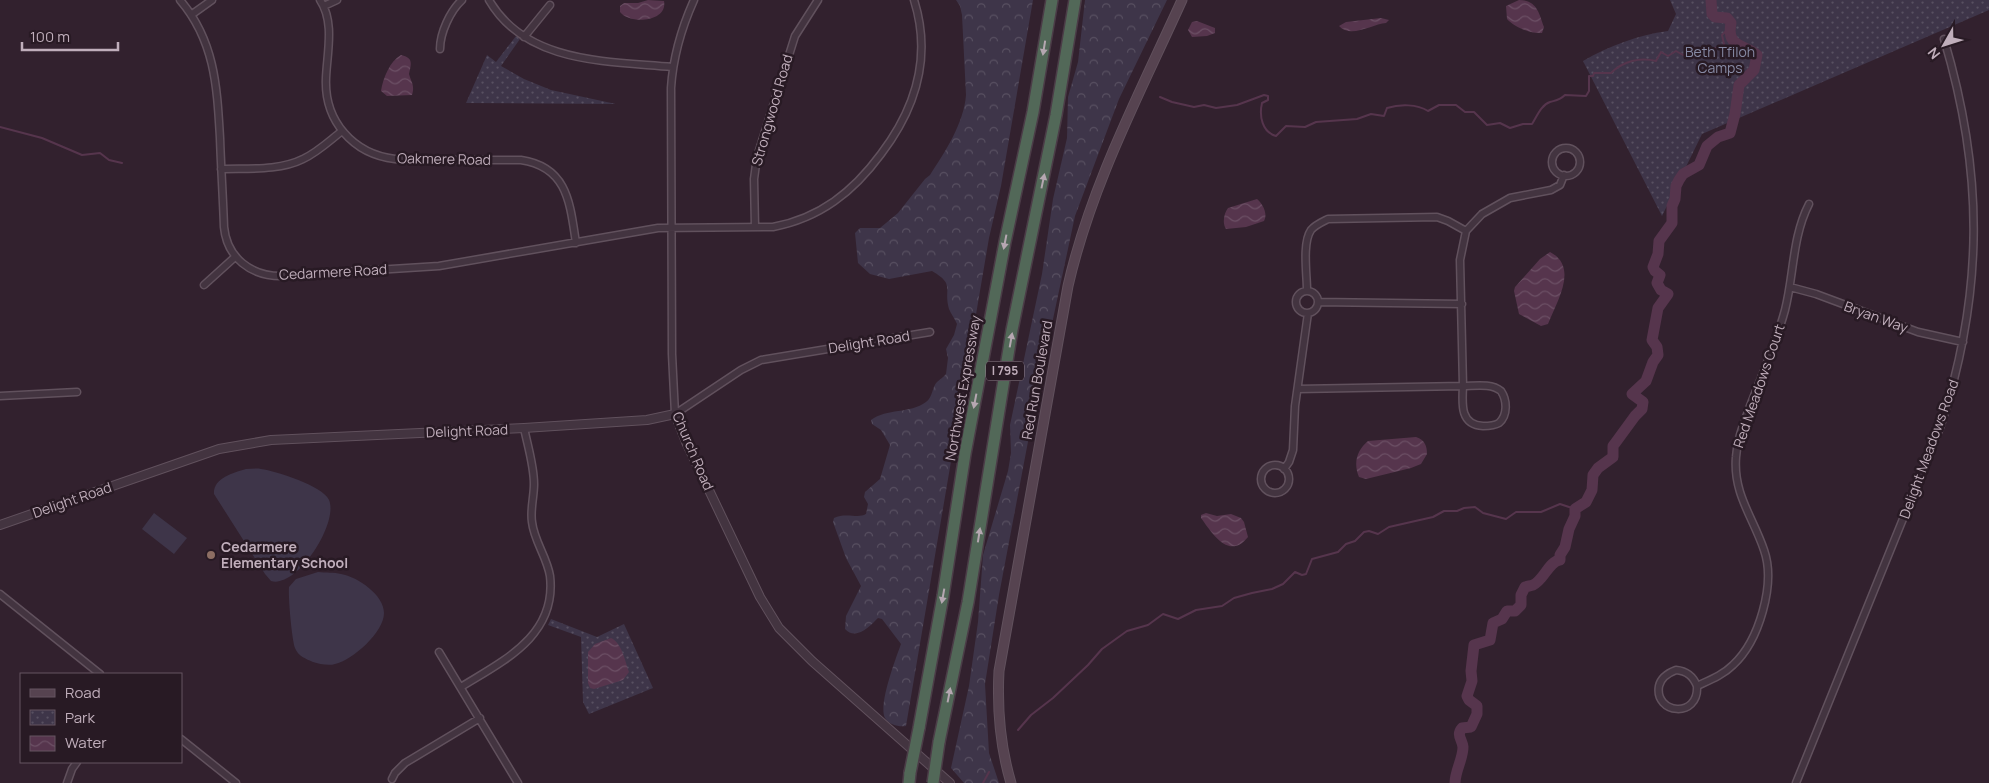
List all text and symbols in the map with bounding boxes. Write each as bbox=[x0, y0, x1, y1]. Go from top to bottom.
scale bar bbox=[22, 20, 119, 52]
north arrow bbox=[1919, 20, 1969, 70]
text: 100 m bbox=[30, 26, 70, 47]
one-way arrow bbox=[1039, 40, 1047, 56]
park label: Beth Tfiloh Camps bbox=[1685, 42, 1755, 77]
text: N bbox=[1923, 44, 1944, 63]
street label: Strongwood Road bbox=[746, 52, 797, 168]
street label: Oakmere Road bbox=[397, 148, 491, 169]
one-way arrow bbox=[1039, 172, 1047, 188]
one-way arrow bbox=[1001, 234, 1009, 249]
street label: Cedarmere Road bbox=[278, 259, 388, 284]
street label: Bryan Way bbox=[1842, 296, 1911, 337]
street label: Northwest Expressway bbox=[940, 313, 985, 462]
street label: Red Run Boulevard bbox=[1017, 319, 1056, 441]
street label: Red Meadows Court bbox=[1728, 321, 1789, 450]
street label: Delight Road bbox=[827, 326, 911, 357]
one-way arrow bbox=[1007, 331, 1015, 347]
road number: I 795 bbox=[986, 362, 1024, 381]
street label: Delight Meadows Road bbox=[1894, 377, 1963, 521]
one-way arrow bbox=[971, 394, 979, 410]
street label: Church Road bbox=[668, 409, 719, 493]
street label: Delight Road bbox=[426, 420, 508, 441]
street label: Delight Road bbox=[30, 477, 114, 522]
one-way arrow bbox=[975, 526, 983, 542]
place label: Cedarmere Elementary School bbox=[221, 537, 348, 572]
marker: Cedarmere Elementary School bbox=[205, 549, 217, 561]
one-way arrow bbox=[939, 589, 947, 605]
legend bbox=[20, 673, 182, 763]
text: Road bbox=[65, 682, 101, 703]
one-way arrow bbox=[945, 687, 953, 702]
text: Park bbox=[65, 707, 95, 728]
text: Water bbox=[65, 732, 107, 753]

